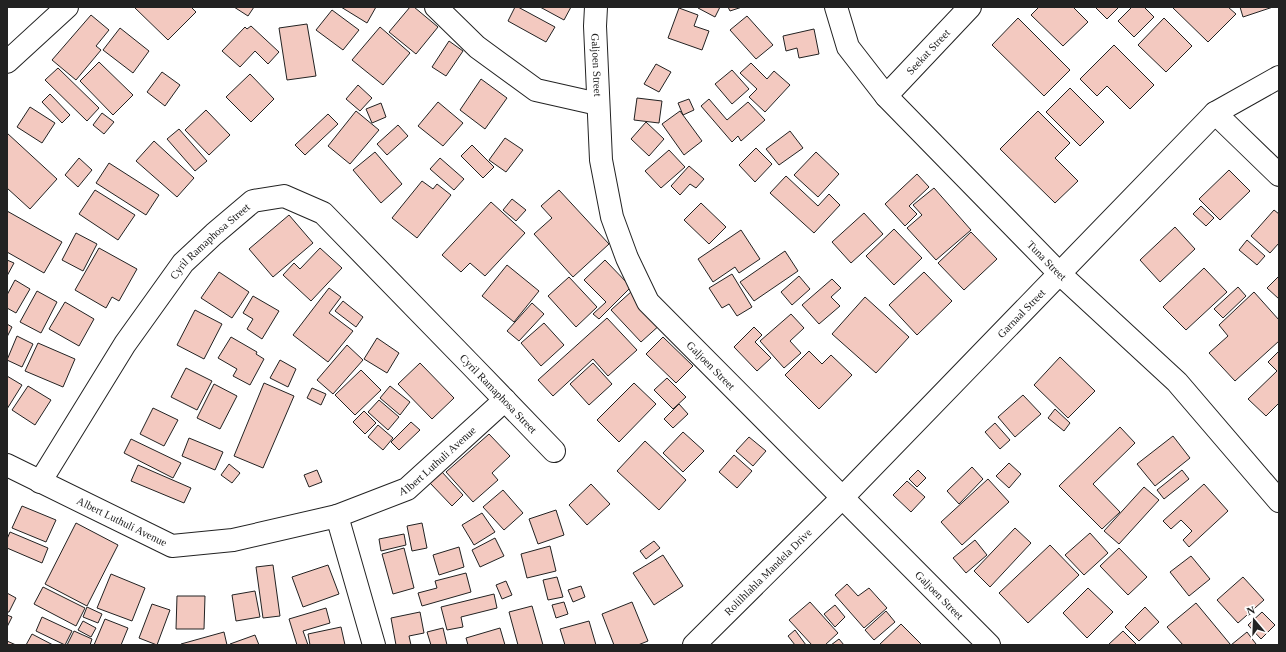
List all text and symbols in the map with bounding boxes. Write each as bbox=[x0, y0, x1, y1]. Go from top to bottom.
street label: Seekat Street bbox=[904, 26, 952, 77]
street label: Galjoen Street bbox=[589, 33, 604, 97]
street label: Cyril Ramaphosa Street bbox=[167, 201, 252, 281]
street label: Tuna Street bbox=[1025, 238, 1069, 283]
street label: Garnaal Street bbox=[995, 286, 1047, 340]
street label: Galjoen Street bbox=[684, 339, 738, 392]
street label: Cyril Ramaphosa Street bbox=[458, 352, 539, 436]
street label: Albert Luthuli Avenue bbox=[397, 424, 478, 498]
street label: Albert Luthuli Avenue bbox=[75, 494, 169, 549]
street label: Rolilhlahla Mandela Drive bbox=[722, 526, 814, 618]
street label: Galjoen Street bbox=[913, 568, 966, 622]
north arrow bbox=[1234, 600, 1274, 640]
text: N bbox=[1245, 604, 1257, 618]

